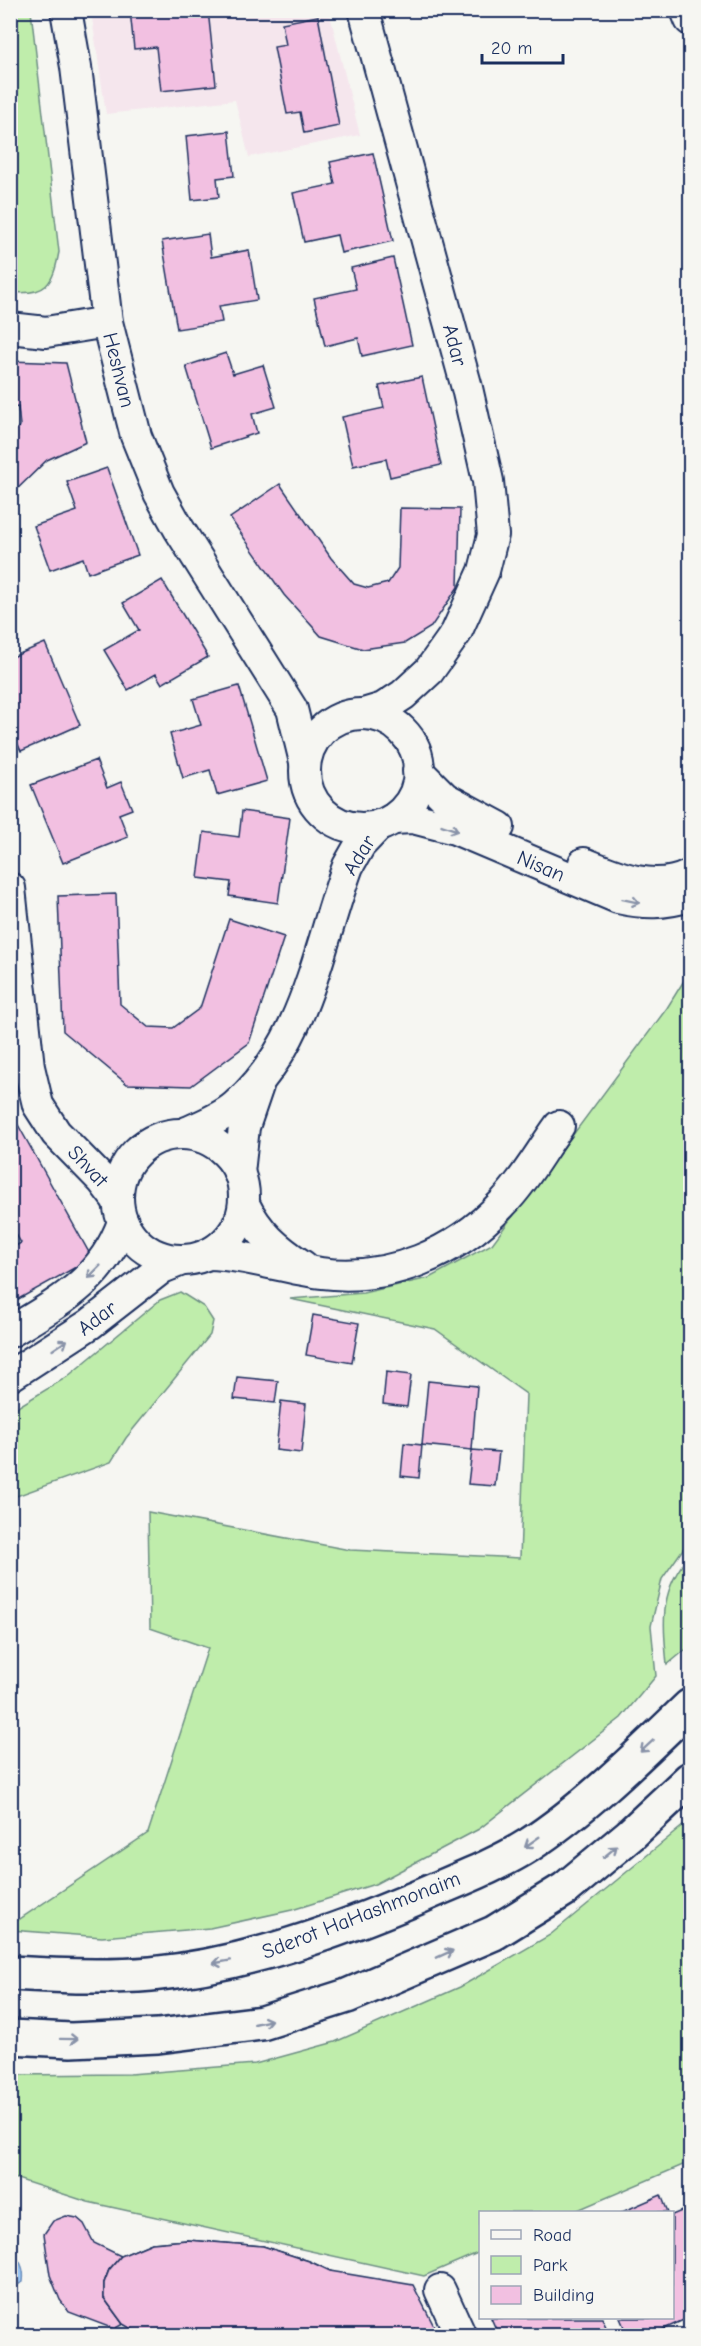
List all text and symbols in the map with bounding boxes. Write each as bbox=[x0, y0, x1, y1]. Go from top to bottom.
scale bar bbox=[482, 27, 563, 65]
text: 20 m bbox=[491, 38, 532, 59]
street label: Adar bbox=[438, 321, 472, 369]
street label: Heshvan bbox=[98, 330, 140, 410]
one-way arrow bbox=[440, 823, 459, 834]
street label: Adar bbox=[338, 830, 381, 879]
street label: Nisan bbox=[513, 845, 569, 887]
one-way arrow bbox=[620, 896, 640, 907]
street label: Shvat bbox=[63, 1140, 114, 1192]
one-way arrow bbox=[87, 1265, 102, 1280]
street label: Adar bbox=[73, 1295, 122, 1340]
one-way arrow bbox=[52, 1339, 68, 1351]
one-way arrow bbox=[640, 1739, 655, 1753]
one-way arrow bbox=[524, 1836, 540, 1848]
one-way arrow bbox=[602, 1845, 618, 1858]
street label: Sderot HaHashmonaim bbox=[259, 1866, 463, 1964]
one-way arrow bbox=[436, 1948, 454, 1959]
one-way arrow bbox=[213, 1956, 232, 1967]
one-way arrow bbox=[253, 2016, 272, 2027]
one-way arrow bbox=[58, 2034, 78, 2045]
legend bbox=[479, 2211, 674, 2319]
text: Road bbox=[533, 2225, 572, 2246]
text: Park bbox=[533, 2255, 568, 2276]
text: Building bbox=[533, 2285, 595, 2306]

